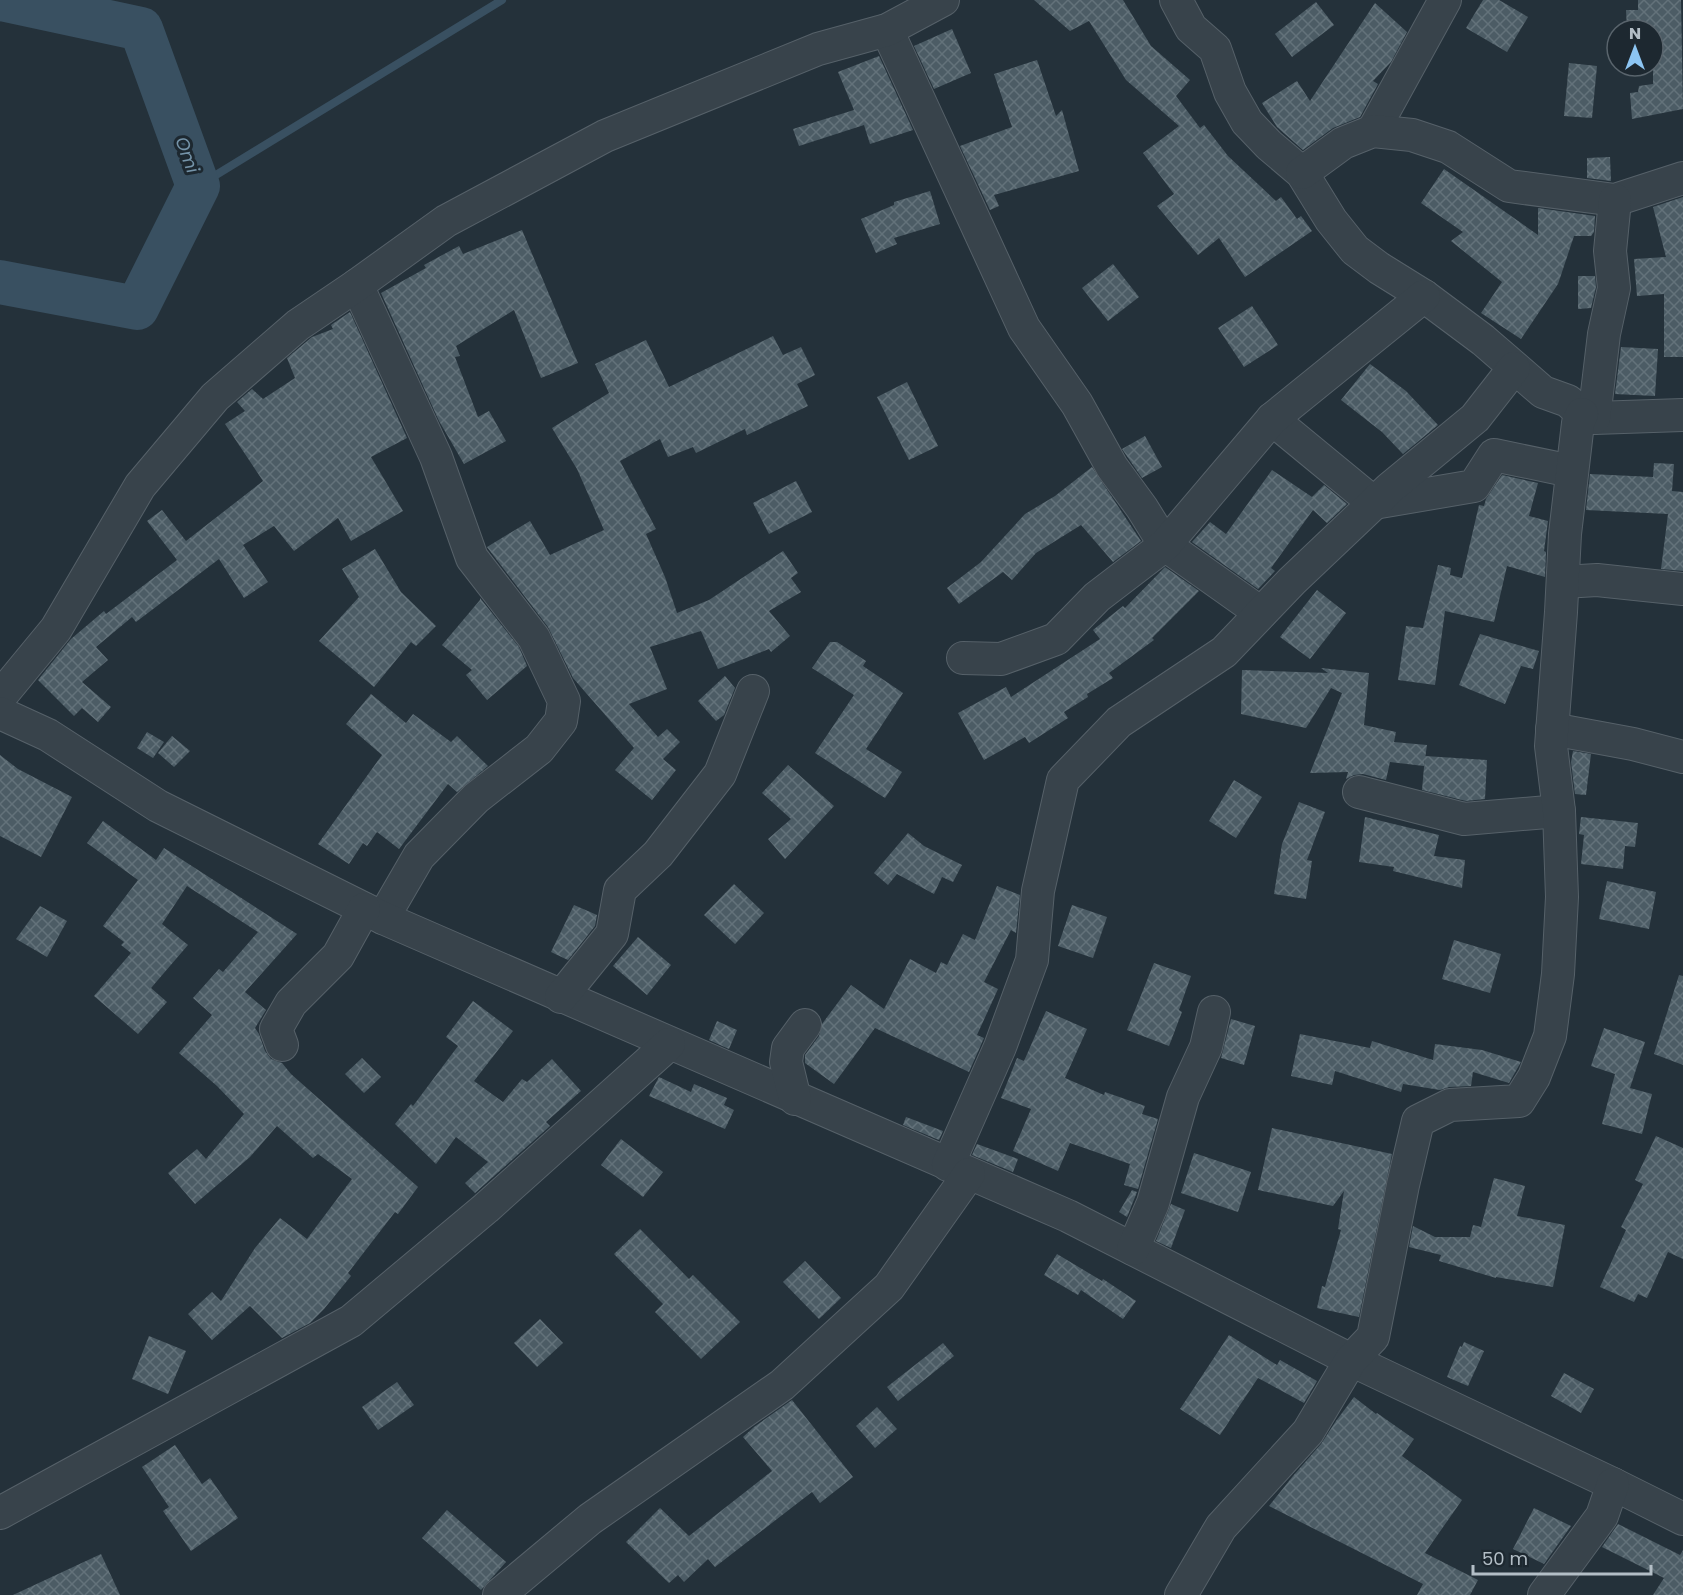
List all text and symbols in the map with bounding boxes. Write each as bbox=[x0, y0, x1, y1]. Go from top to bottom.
north arrow bbox=[1605, 18, 1665, 78]
text: N bbox=[1629, 22, 1641, 45]
water label: Omi bbox=[169, 133, 206, 177]
scale bar bbox=[1473, 1538, 1652, 1576]
text: 50 m bbox=[1482, 1546, 1528, 1571]

